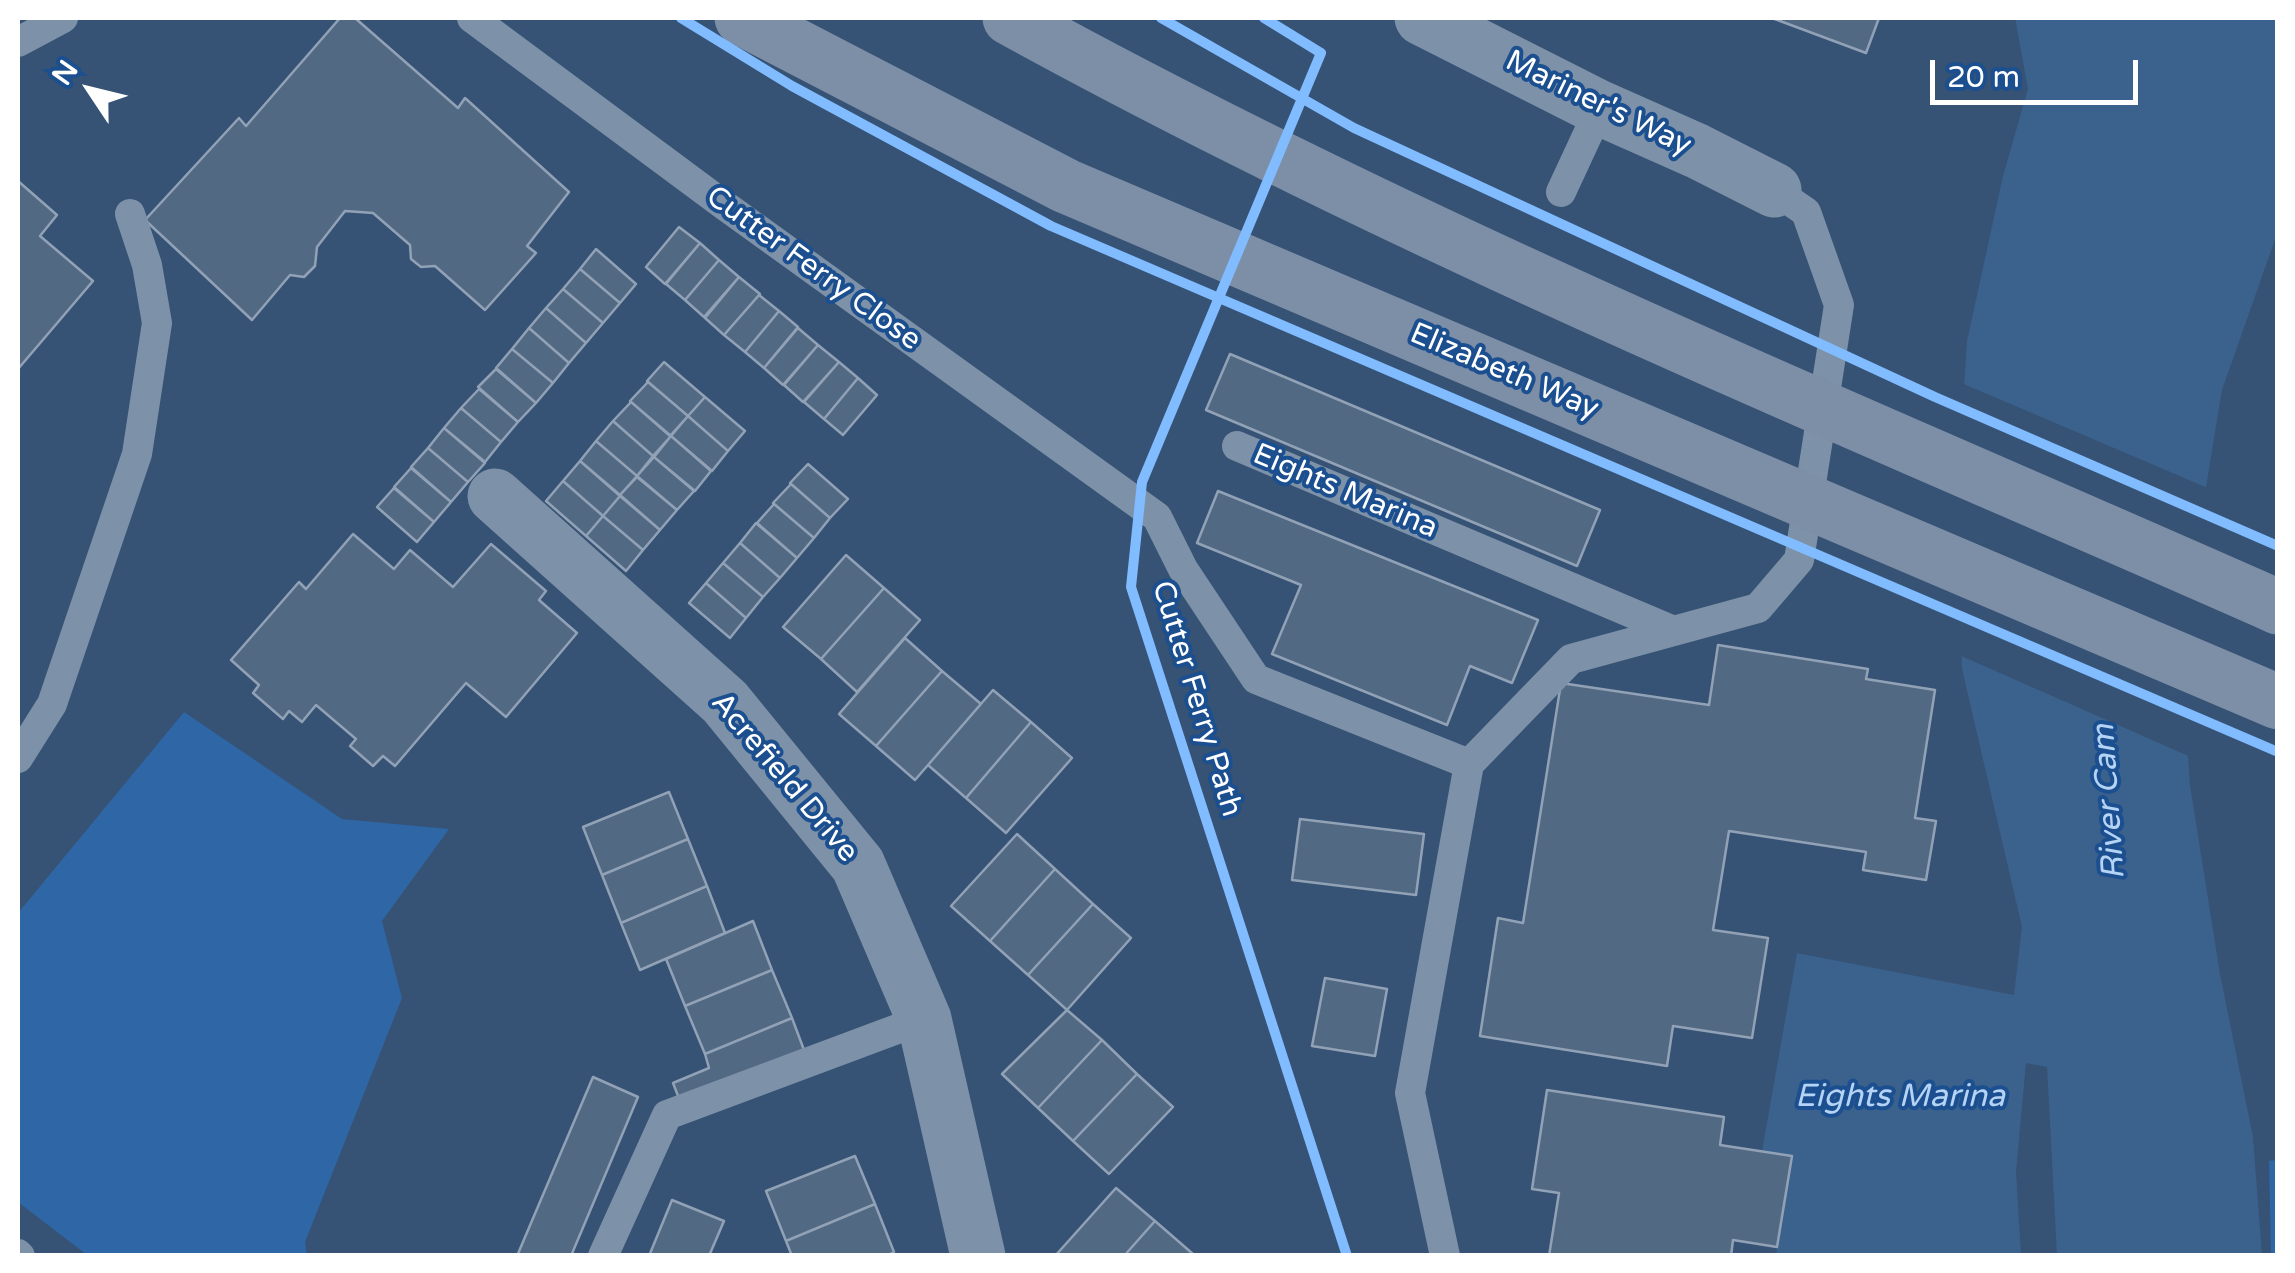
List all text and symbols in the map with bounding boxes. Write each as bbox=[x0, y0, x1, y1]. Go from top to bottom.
north arrow bbox=[40, 40, 140, 140]
scale bar bbox=[1935, 40, 2142, 102]
street label: Mariner's Way bbox=[1499, 43, 1697, 165]
text: N bbox=[45, 54, 86, 92]
text: 20 m bbox=[1947, 59, 2020, 96]
street label: Cutter Ferry Close bbox=[699, 179, 927, 359]
street label: Elizabeth Way bbox=[1404, 316, 1604, 428]
street label: Eights Marina bbox=[1247, 437, 1443, 547]
street label: Cutter Ferry Path bbox=[1143, 577, 1249, 821]
street label: Acrefield Drive bbox=[703, 686, 865, 870]
water label: River Cam bbox=[2085, 723, 2135, 881]
water label: Eights Marina bbox=[1795, 1079, 2005, 1117]

